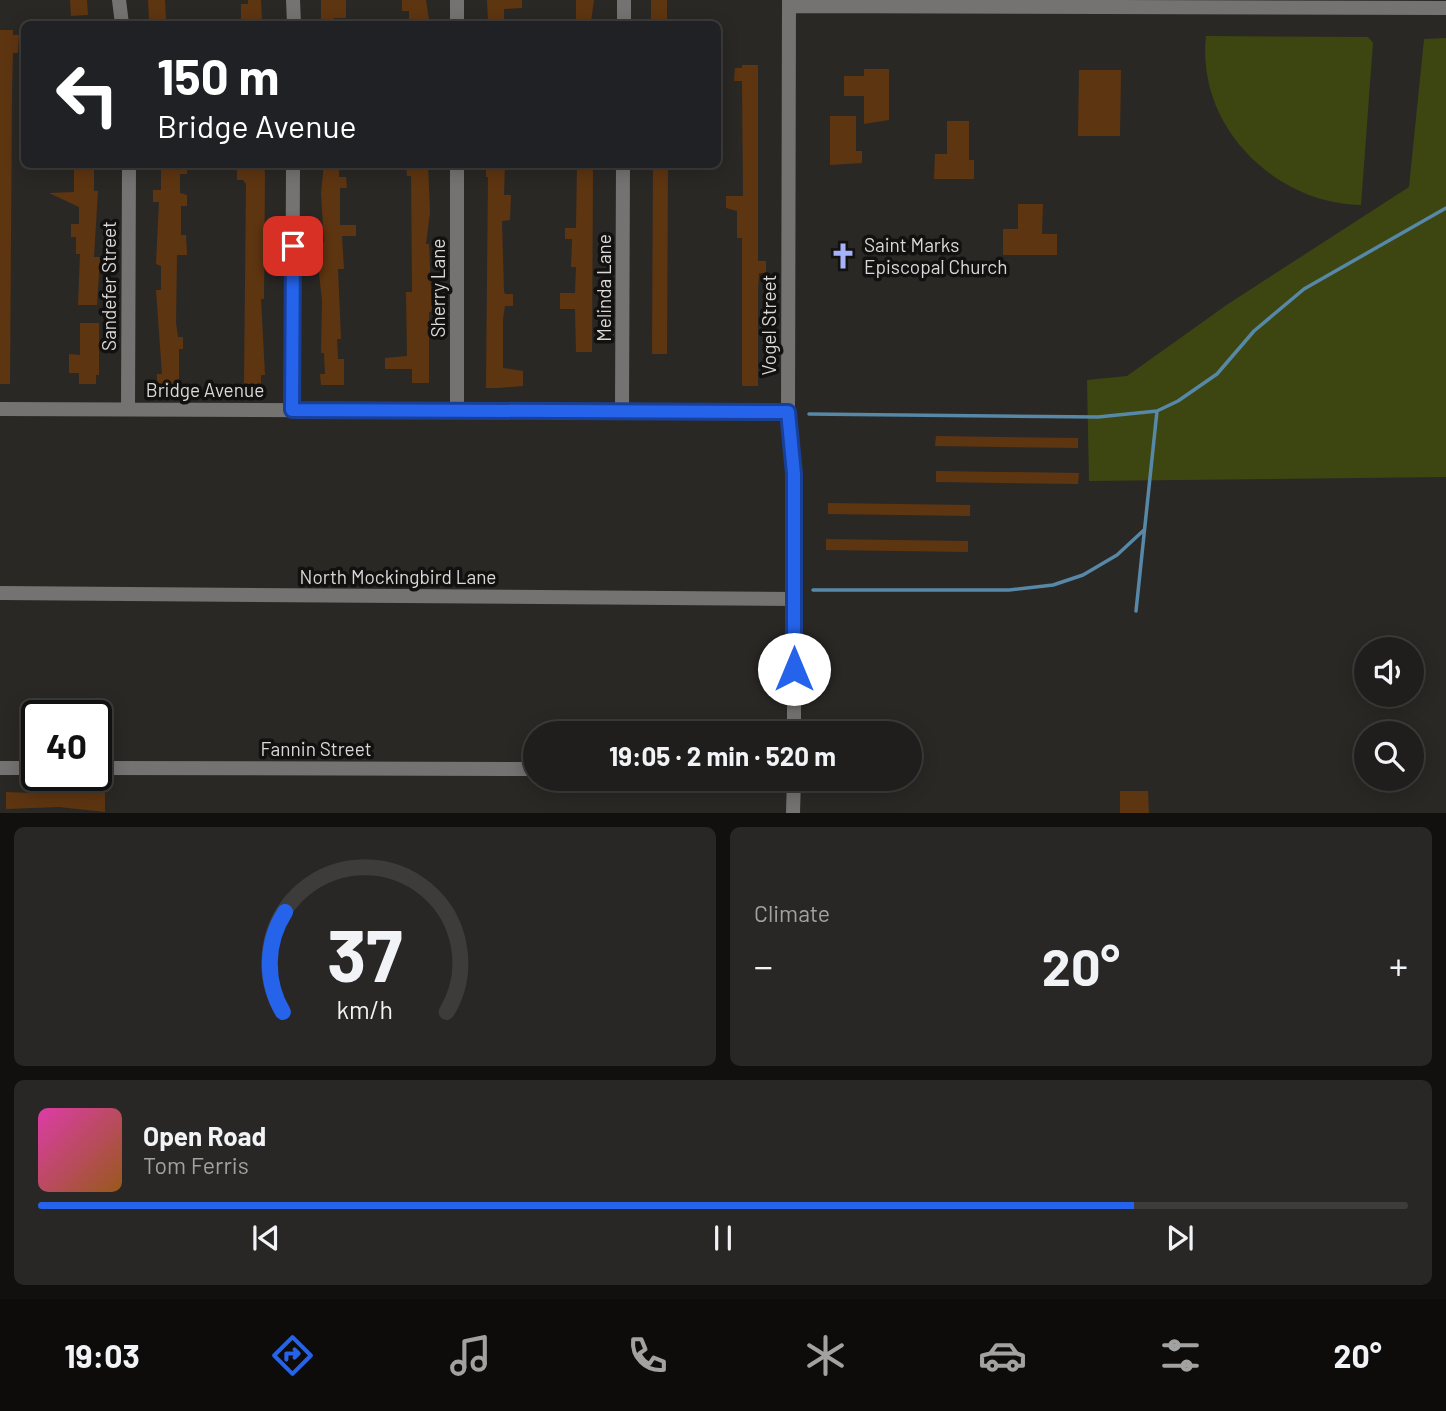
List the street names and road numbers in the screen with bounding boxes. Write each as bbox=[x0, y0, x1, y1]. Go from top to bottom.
street label: Sandefer Street bbox=[97, 221, 120, 351]
street label: Melinda Lane bbox=[592, 234, 615, 342]
street label: Sherry Lane bbox=[426, 239, 449, 338]
street label: Vogel Street bbox=[757, 275, 780, 375]
street label: Bridge Avenue bbox=[146, 378, 264, 401]
street label: North Mockingbird Lane bbox=[300, 565, 496, 588]
street label: Fannin Street bbox=[260, 737, 372, 760]

